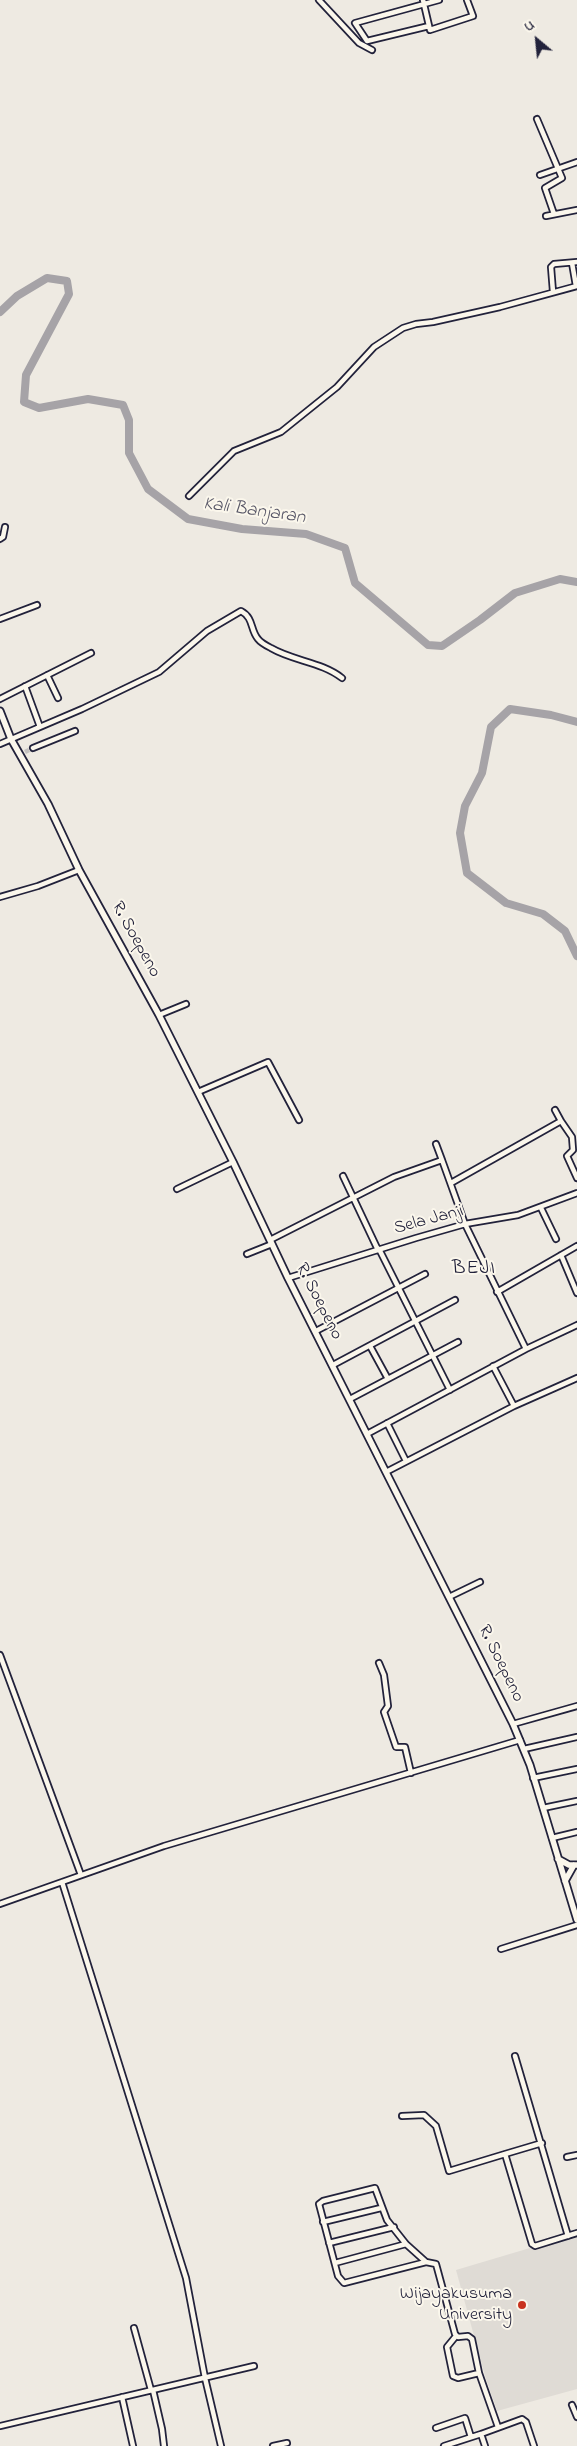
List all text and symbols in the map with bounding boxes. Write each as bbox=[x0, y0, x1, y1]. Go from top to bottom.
north arrow bbox=[512, 15, 562, 65]
text: U bbox=[521, 15, 539, 38]
water label: Kali Banjaran bbox=[201, 494, 307, 530]
street label: R. Soepeno bbox=[105, 898, 165, 982]
street label: Sela Janji bbox=[392, 1201, 466, 1241]
district label: BEJI bbox=[451, 1258, 497, 1282]
street label: R. Soepeno bbox=[289, 1260, 347, 1344]
street label: R. Soepeno bbox=[472, 1622, 528, 1706]
place label: Wijayakusuma University bbox=[400, 2284, 512, 2326]
marker: Wijayakusuma University bbox=[516, 2299, 528, 2311]

